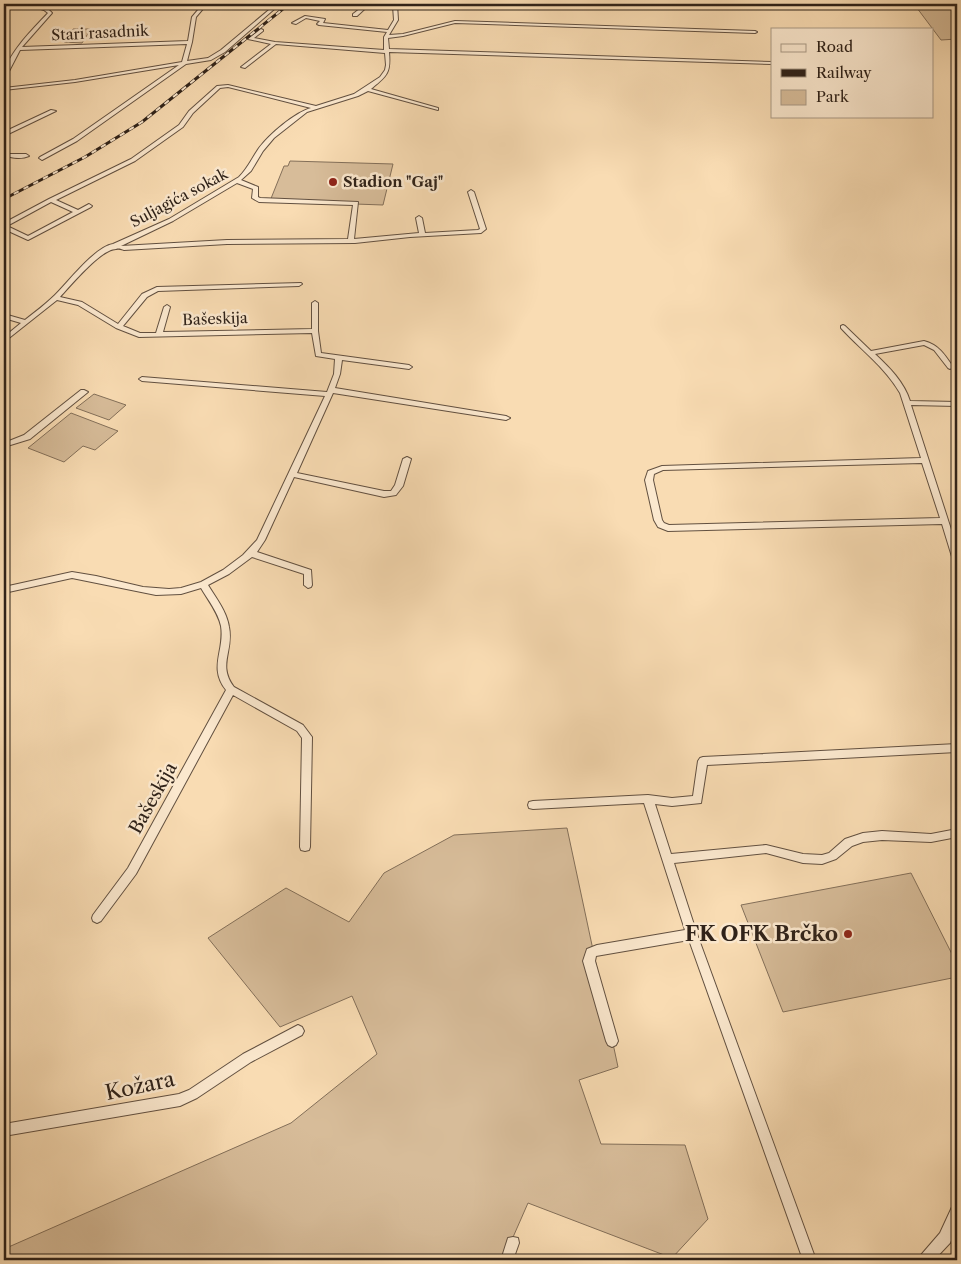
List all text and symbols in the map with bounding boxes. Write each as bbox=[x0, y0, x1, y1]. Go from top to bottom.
street label: Stari rasadnik bbox=[51, 20, 150, 45]
legend bbox=[771, 28, 934, 118]
text: Road bbox=[816, 37, 853, 56]
text: Railway bbox=[816, 63, 872, 82]
text: Park bbox=[816, 87, 850, 106]
street label: Suljagića sokak bbox=[127, 163, 232, 231]
place label: Stadion "Gaj" bbox=[343, 172, 443, 191]
marker: Stadion "Gaj" bbox=[327, 176, 339, 188]
street label: Bašeskija bbox=[182, 308, 248, 329]
street label: Bašeskija bbox=[124, 758, 182, 838]
place label: FK OFK Brčko bbox=[685, 921, 838, 946]
marker: FK OFK Brčko bbox=[842, 928, 854, 940]
street label: Kožara bbox=[103, 1066, 178, 1105]

